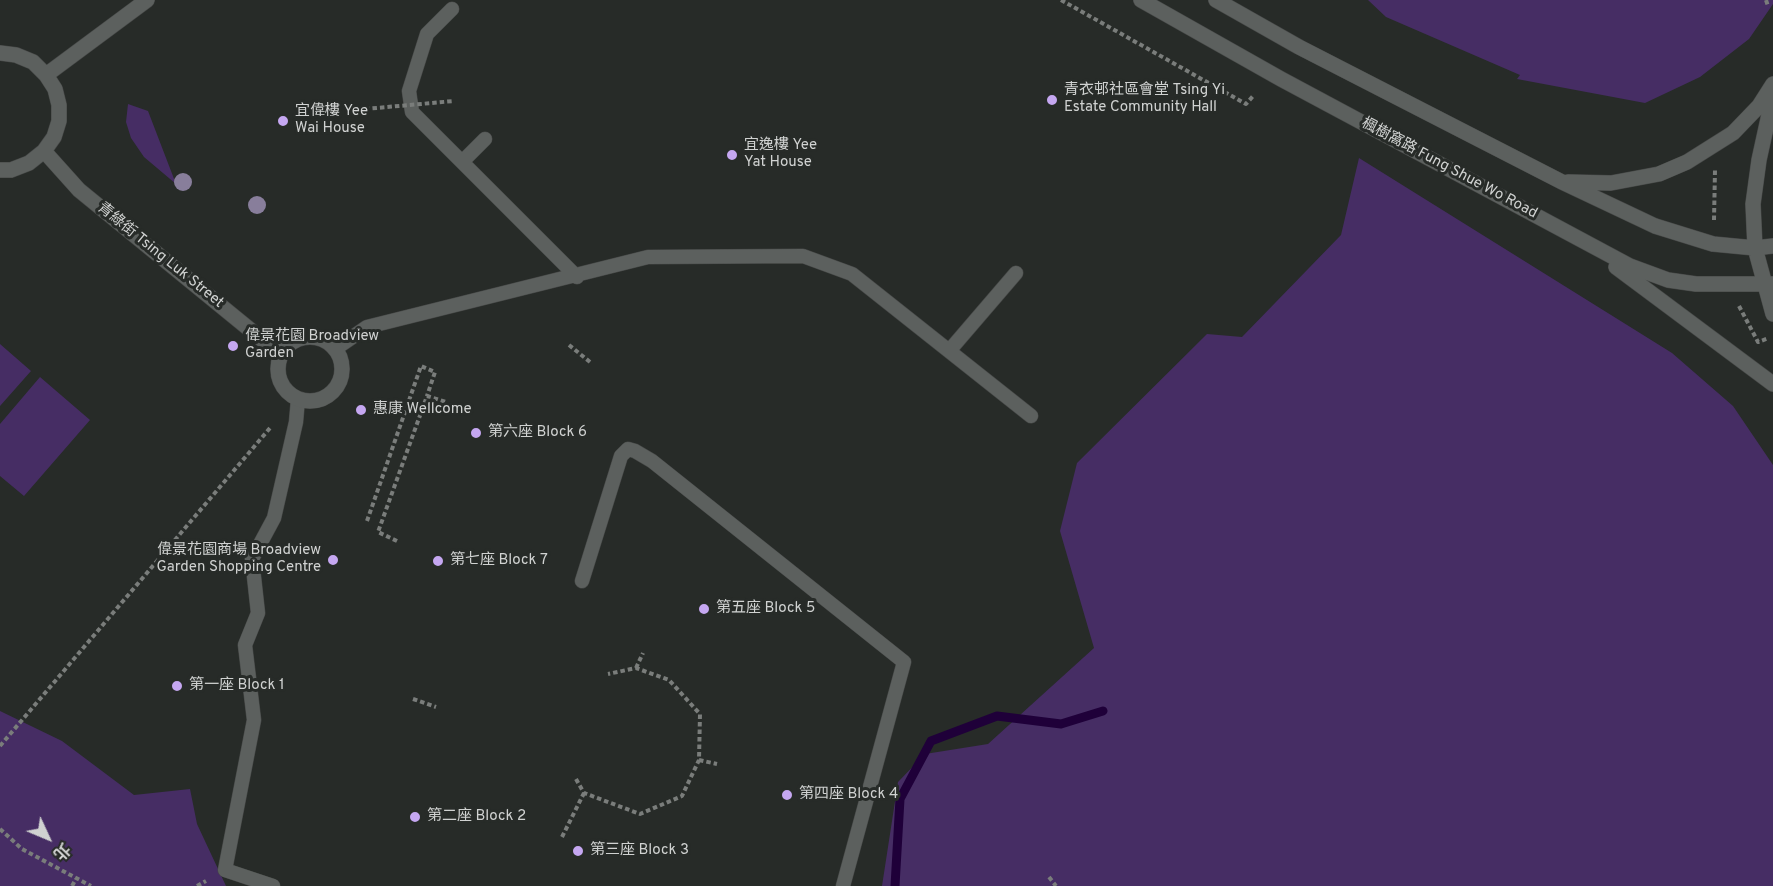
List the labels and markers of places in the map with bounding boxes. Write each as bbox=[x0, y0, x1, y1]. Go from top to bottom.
place label: 青衣邨社區會堂 Tsing Yi Estate Community Hall bbox=[1064, 82, 1225, 117]
marker: 青衣邨社區會堂 Tsing Yi Estate Community Hall bbox=[1045, 93, 1059, 107]
place label: 宜偉樓 Yee Wai House bbox=[295, 103, 368, 138]
marker: 宜偉樓 Yee Wai House bbox=[276, 114, 290, 128]
place label: 宜逸樓 Yee Yat House bbox=[744, 137, 817, 172]
marker: 宜逸樓 Yee Yat House bbox=[725, 148, 739, 162]
place label: 偉景花園 Broadview Garden bbox=[245, 328, 379, 363]
marker: 偉景花園 Broadview Garden bbox=[226, 339, 240, 353]
place label: 惠康 Wellcome bbox=[373, 401, 472, 419]
marker: 惠康 Wellcome bbox=[354, 403, 368, 417]
place label: 第六座 Block 6 bbox=[488, 424, 587, 442]
marker: 第六座 Block 6 bbox=[469, 426, 483, 440]
place label: 偉景花園商場 Broadview Garden Shopping Centre bbox=[156, 542, 321, 577]
place label: 第七座 Block 7 bbox=[450, 552, 548, 570]
marker: 偉景花園商場 Broadview Garden Shopping Centre bbox=[326, 553, 340, 567]
marker: 第七座 Block 7 bbox=[431, 554, 445, 568]
place label: 第五座 Block 5 bbox=[716, 600, 815, 618]
marker: 第五座 Block 5 bbox=[697, 602, 711, 616]
place label: 第一座 Block 1 bbox=[189, 677, 284, 695]
marker: 第一座 Block 1 bbox=[170, 679, 184, 693]
place label: 第四座 Block 4 bbox=[799, 786, 898, 804]
marker: 第四座 Block 4 bbox=[780, 788, 794, 802]
place label: 第二座 Block 2 bbox=[427, 808, 526, 826]
marker: 第二座 Block 2 bbox=[408, 810, 422, 824]
place label: 第三座 Block 3 bbox=[590, 842, 689, 860]
marker: 第三座 Block 3 bbox=[571, 844, 585, 858]

